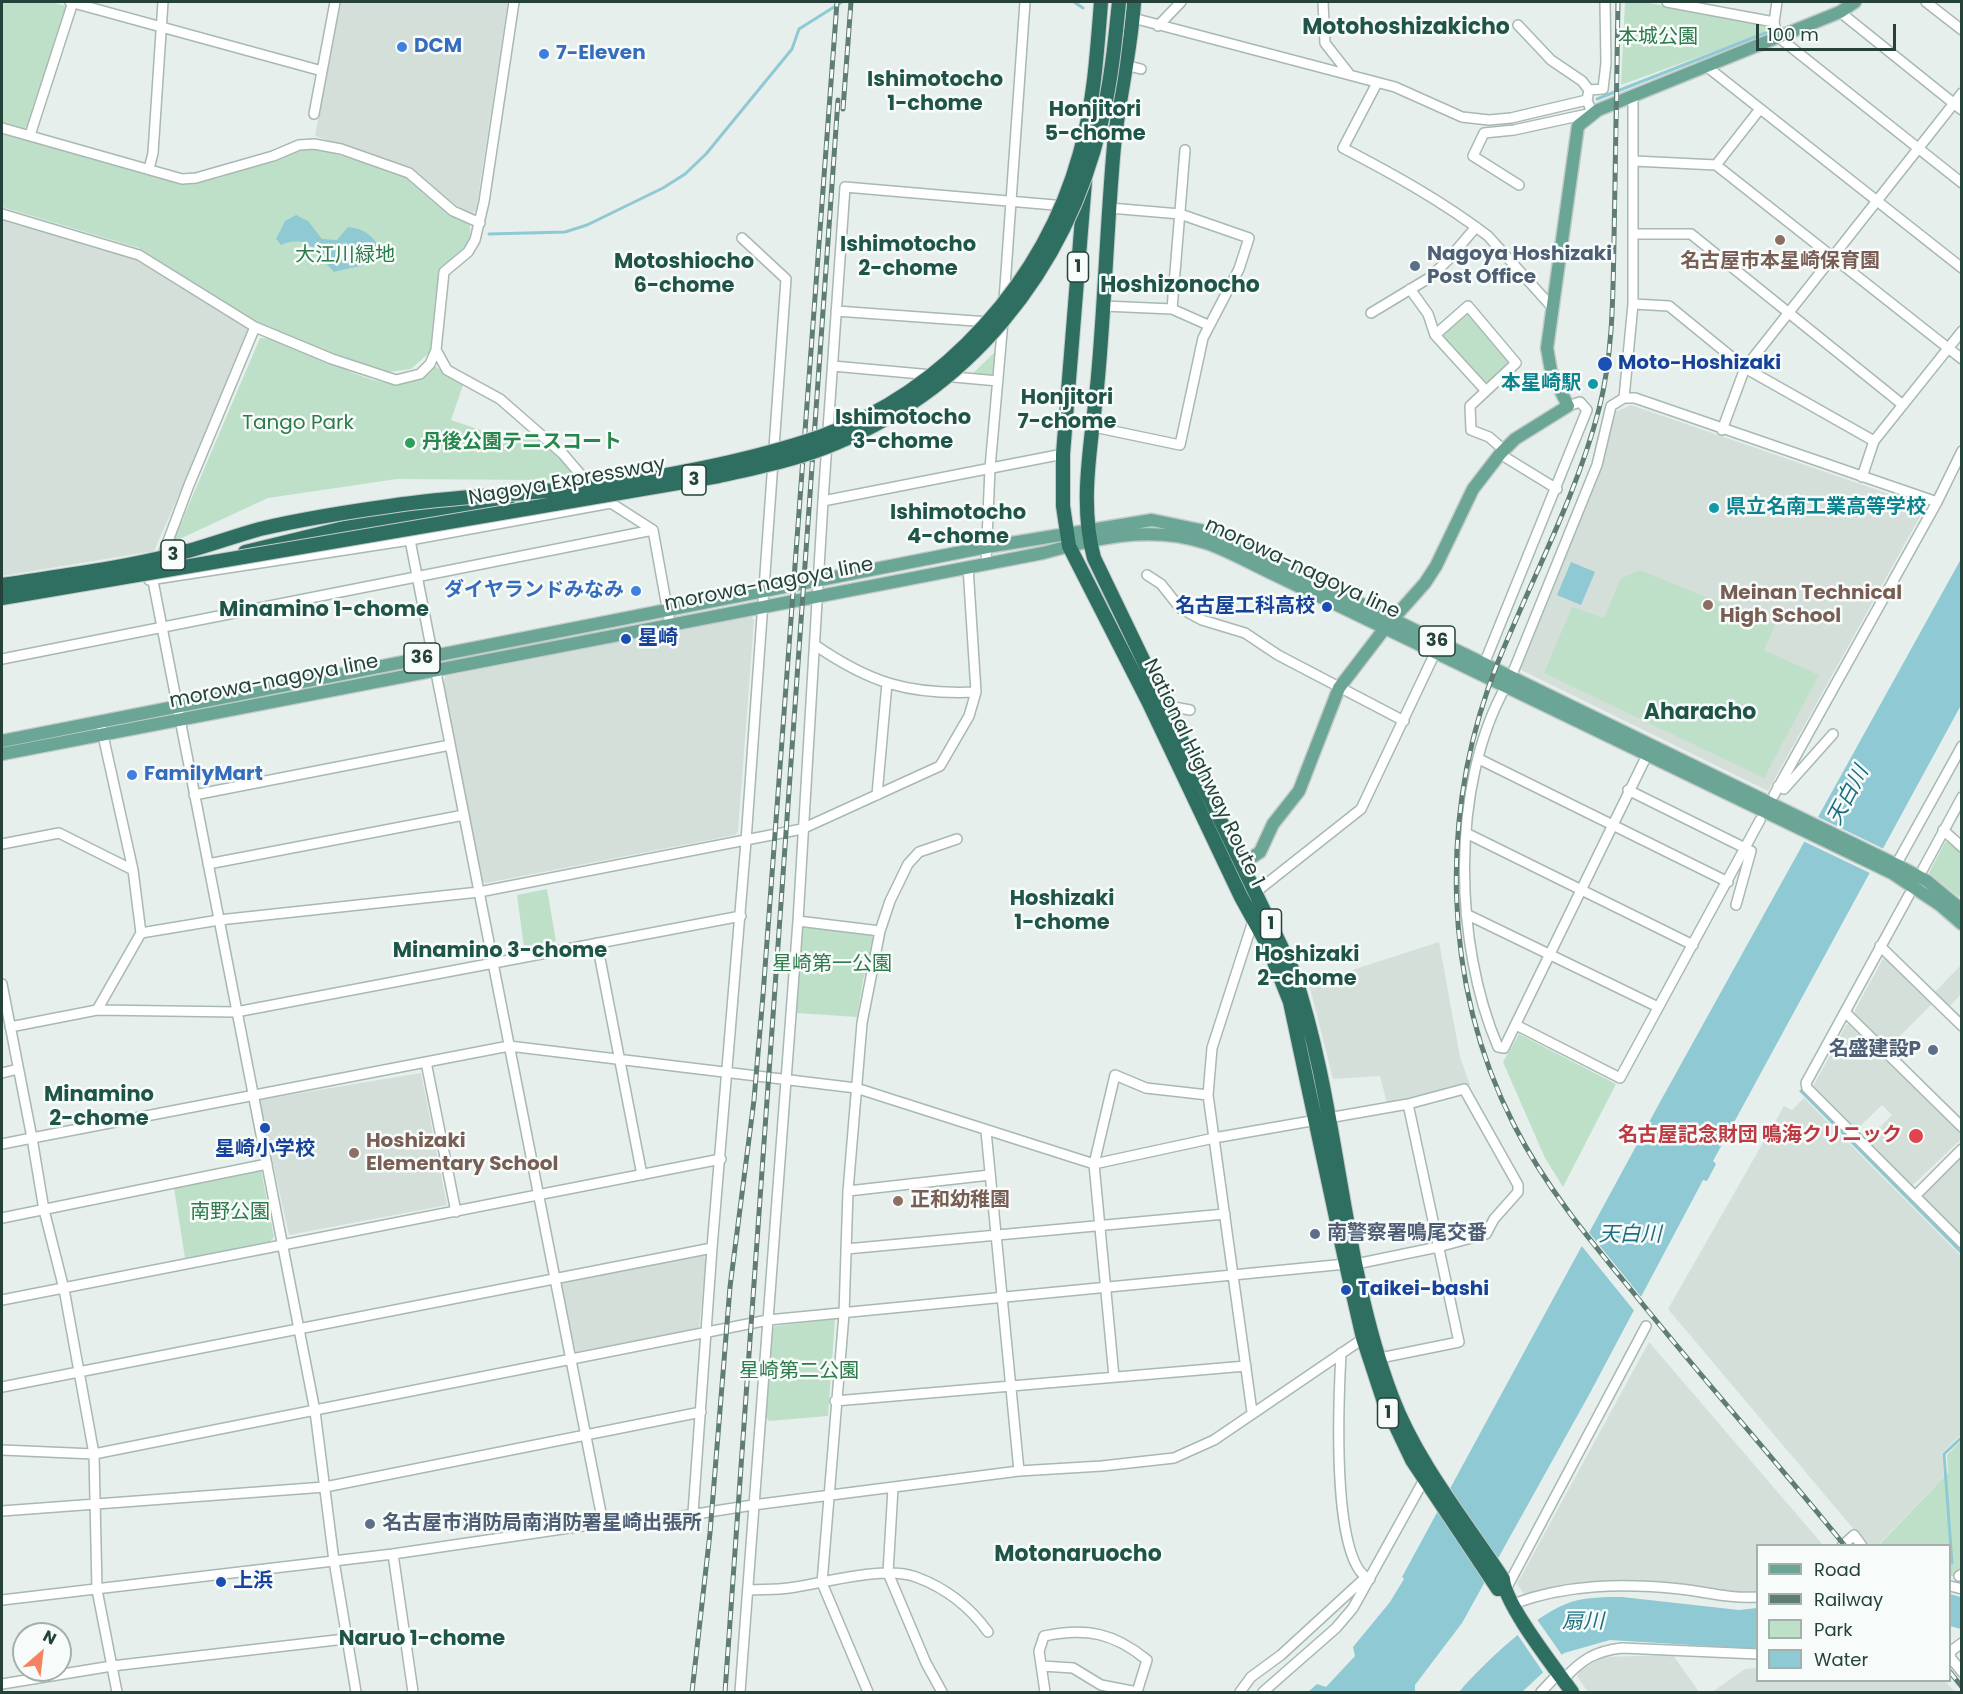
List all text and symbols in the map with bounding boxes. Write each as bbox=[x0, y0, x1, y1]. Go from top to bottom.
scale bar bbox=[1759, 12, 1898, 50]
district label: Motohoshizakicho bbox=[1302, 15, 1510, 41]
text: 100 m bbox=[1767, 22, 1819, 47]
park label: 本城公園 bbox=[1618, 26, 1698, 50]
place label: DCM bbox=[414, 35, 462, 59]
marker: DCM bbox=[395, 40, 409, 54]
place label: 7-Eleven bbox=[556, 42, 646, 66]
marker: 7-Eleven bbox=[537, 47, 551, 61]
district label: Ishimotocho 1-chome bbox=[867, 68, 1003, 118]
district label: Honjitori 5-chome bbox=[1044, 98, 1146, 148]
district label: Ishimotocho 2-chome bbox=[840, 233, 976, 283]
marker: 名古屋市本星崎保育園 bbox=[1773, 233, 1787, 247]
place label: Nagoya Hoshizaki Post Office bbox=[1427, 243, 1612, 290]
park label: 大江川緑地 bbox=[295, 244, 395, 268]
district label: Motoshiocho 6-chome bbox=[614, 250, 754, 300]
place label: 名古屋市本星崎保育園 bbox=[1680, 250, 1880, 274]
road number: 1 bbox=[1068, 252, 1088, 282]
marker: Nagoya Hoshizaki Post Office bbox=[1408, 259, 1422, 273]
district label: Hoshizonocho bbox=[1100, 273, 1260, 299]
place label: Moto-Hoshizaki bbox=[1618, 352, 1781, 376]
marker: Moto-Hoshizaki bbox=[1596, 355, 1614, 373]
place label: 本星崎駅 bbox=[1501, 372, 1581, 396]
marker: 本星崎駅 bbox=[1586, 377, 1600, 391]
district label: Honjitori 7-chome bbox=[1018, 386, 1116, 436]
district label: Ishimotocho 3-chome bbox=[835, 406, 971, 456]
park label: Tango Park bbox=[242, 412, 354, 436]
place label: 丹後公園テニスコート bbox=[422, 431, 622, 455]
marker: 丹後公園テニスコート bbox=[403, 436, 417, 450]
street label: Nagoya Expressway bbox=[467, 453, 667, 511]
road number: 3 bbox=[682, 465, 706, 495]
place label: 県立名南工業高等学校 bbox=[1726, 496, 1926, 520]
district label: Ishimotocho 4-chome bbox=[890, 501, 1026, 551]
marker: 県立名南工業高等学校 bbox=[1707, 501, 1721, 515]
street label: morowa-nagoya line bbox=[1201, 513, 1403, 625]
road number: 3 bbox=[161, 540, 185, 570]
street label: morowa-nagoya line bbox=[662, 553, 876, 617]
place label: ダイヤランドみなみ bbox=[444, 579, 624, 603]
place label: Meinan Technical High School bbox=[1720, 582, 1902, 629]
marker: ダイヤランドみなみ bbox=[629, 584, 643, 598]
place label: 名古屋工科高校 bbox=[1175, 595, 1315, 619]
district label: Minamino 1-chome bbox=[219, 598, 429, 624]
marker: Meinan Technical High School bbox=[1701, 598, 1715, 612]
marker: 名古屋工科高校 bbox=[1320, 600, 1334, 614]
road number: 36 bbox=[1419, 626, 1455, 656]
place label: 星崎 bbox=[638, 627, 678, 651]
marker: 星崎 bbox=[619, 632, 633, 646]
road number: 36 bbox=[404, 643, 440, 673]
street label: morowa-nagoya line bbox=[167, 650, 381, 714]
street label: National Highway Route 1 bbox=[1137, 655, 1269, 891]
district label: Aharacho bbox=[1644, 700, 1756, 726]
water label: 天白川 bbox=[1823, 762, 1875, 830]
place label: FamilyMart bbox=[144, 763, 263, 787]
marker: FamilyMart bbox=[125, 768, 139, 782]
district label: Hoshizaki 1-chome bbox=[1010, 887, 1114, 937]
road number: 1 bbox=[1260, 909, 1282, 939]
district label: Minamino 3-chome bbox=[393, 939, 607, 965]
district label: Hoshizaki 2-chome bbox=[1255, 943, 1359, 993]
park label: 星崎第一公園 bbox=[772, 953, 892, 977]
place label: 名盛建設P bbox=[1829, 1038, 1921, 1062]
marker: 名盛建設P bbox=[1926, 1043, 1940, 1057]
district label: Minamino 2-chome bbox=[44, 1083, 154, 1133]
marker: 星崎小学校 bbox=[258, 1121, 272, 1135]
place label: 名古屋記念財団 鳴海クリニック bbox=[1618, 1124, 1902, 1148]
marker: 名古屋記念財団 鳴海クリニック bbox=[1907, 1127, 1925, 1145]
place label: Hoshizaki Elementary School bbox=[366, 1130, 558, 1177]
place label: 星崎小学校 bbox=[215, 1138, 315, 1162]
marker: Hoshizaki Elementary School bbox=[347, 1146, 361, 1160]
place label: 正和幼稚園 bbox=[910, 1189, 1010, 1213]
marker: 正和幼稚園 bbox=[891, 1194, 905, 1208]
park label: 南野公園 bbox=[190, 1201, 270, 1225]
place label: 南警察署鳴尾交番 bbox=[1327, 1222, 1487, 1246]
water label: 天白川 bbox=[1599, 1223, 1661, 1249]
marker: 南警察署鳴尾交番 bbox=[1308, 1227, 1322, 1241]
place label: Taikei-bashi bbox=[1358, 1278, 1489, 1302]
marker: Taikei-bashi bbox=[1339, 1283, 1353, 1297]
park label: 星崎第二公園 bbox=[739, 1360, 859, 1384]
road number: 1 bbox=[1378, 1398, 1398, 1428]
place label: 名古屋市消防局南消防署星崎出張所 bbox=[382, 1512, 702, 1536]
marker: 名古屋市消防局南消防署星崎出張所 bbox=[363, 1517, 377, 1531]
district label: Motonaruocho bbox=[994, 1542, 1162, 1568]
legend bbox=[1756, 1544, 1951, 1682]
text: Road bbox=[1814, 1557, 1861, 1582]
place label: 上浜 bbox=[233, 1570, 273, 1594]
marker: 上浜 bbox=[214, 1575, 228, 1589]
text: Railway bbox=[1814, 1587, 1883, 1612]
water label: 扇川 bbox=[1562, 1610, 1604, 1636]
text: Park bbox=[1814, 1617, 1853, 1642]
north arrow bbox=[12, 1622, 72, 1682]
text: N bbox=[39, 1624, 60, 1650]
district label: Naruo 1-chome bbox=[339, 1627, 505, 1653]
text: Water bbox=[1814, 1647, 1868, 1672]

